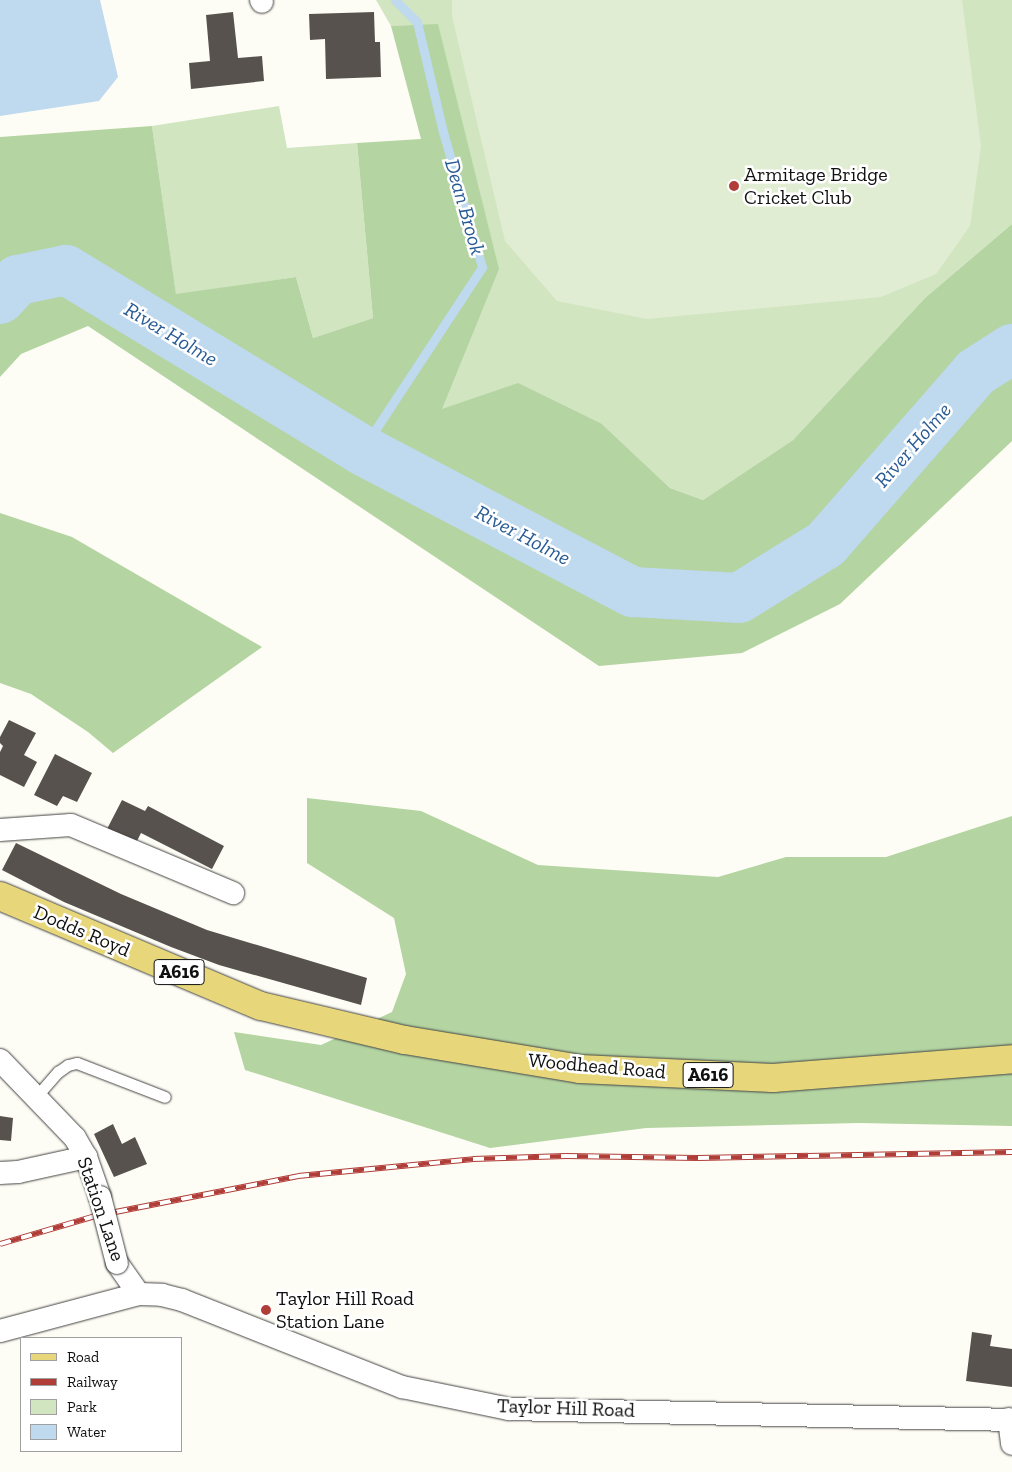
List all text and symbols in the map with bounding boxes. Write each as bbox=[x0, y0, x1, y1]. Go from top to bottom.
water label: Dean Brook bbox=[439, 156, 491, 258]
place label: Armitage Bridge Cricket Club bbox=[744, 163, 888, 210]
marker: Armitage Bridge Cricket Club bbox=[728, 180, 740, 192]
water label: River Holme bbox=[120, 296, 222, 372]
water label: River Holme bbox=[869, 397, 957, 493]
water label: River Holme bbox=[471, 499, 575, 571]
street label: Dodds Royd bbox=[30, 900, 134, 962]
road number: A616 bbox=[153, 956, 205, 989]
street label: Woodhead Road bbox=[527, 1048, 667, 1084]
road number: A616 bbox=[682, 1058, 734, 1092]
street label: Station Lane bbox=[72, 1154, 130, 1264]
place label: Taylor Hill Road Station Lane bbox=[276, 1286, 414, 1333]
marker: Taylor Hill Road Station Lane bbox=[260, 1304, 272, 1316]
legend bbox=[20, 1337, 182, 1452]
text: Road bbox=[67, 1348, 99, 1366]
text: Railway bbox=[67, 1373, 118, 1391]
street label: Taylor Hill Road bbox=[496, 1394, 636, 1422]
text: Park bbox=[67, 1398, 97, 1416]
text: Water bbox=[67, 1423, 107, 1441]

